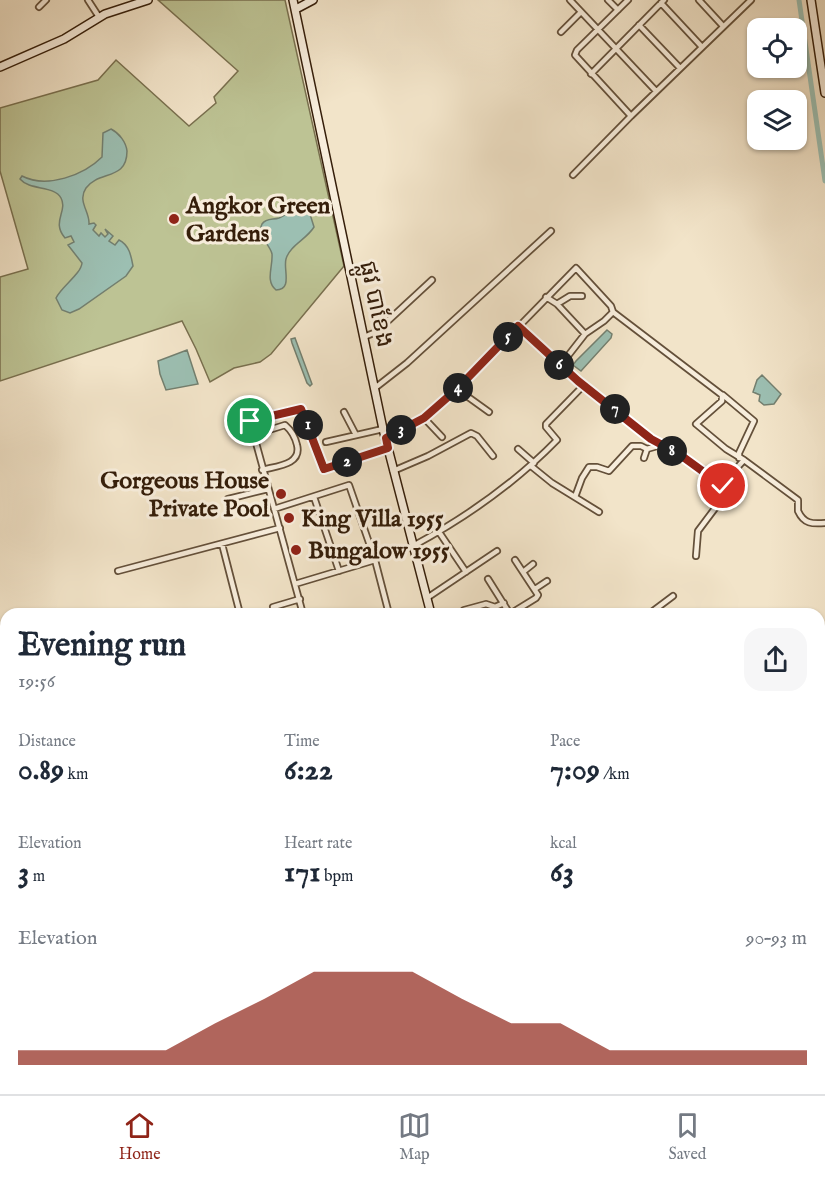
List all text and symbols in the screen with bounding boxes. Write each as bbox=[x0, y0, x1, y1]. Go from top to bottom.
map controls bbox=[747, 18, 807, 150]
button: locate bbox=[747, 18, 807, 78]
button: layers bbox=[747, 90, 807, 150]
place label: Angkor Green Gardens bbox=[185, 191, 330, 250]
marker: Angkor Green Gardens bbox=[167, 212, 181, 226]
street label: ផ្លូវ បាខែង bbox=[346, 258, 400, 352]
pin: 5 bbox=[493, 322, 523, 352]
text: 5 bbox=[505, 327, 511, 347]
pin: 6 bbox=[544, 350, 574, 380]
text: 6 bbox=[556, 355, 562, 375]
pin: 4 bbox=[443, 373, 473, 403]
text: 4 bbox=[454, 378, 462, 398]
pin: 7 bbox=[600, 394, 630, 424]
pin bbox=[224, 395, 275, 446]
text: 7 bbox=[611, 399, 619, 419]
icon: arrive bbox=[233, 404, 266, 437]
pin: 1 bbox=[293, 410, 323, 440]
text: 1 bbox=[305, 415, 311, 435]
pin: 3 bbox=[386, 415, 416, 445]
text: 3 bbox=[398, 420, 404, 440]
pin: 8 bbox=[657, 436, 687, 466]
text: 8 bbox=[669, 441, 675, 461]
pin: 2 bbox=[332, 447, 362, 477]
text: 2 bbox=[343, 452, 351, 472]
pin bbox=[697, 460, 748, 511]
place label: Gorgeous House Private Pool bbox=[100, 466, 269, 525]
icon: check bbox=[706, 469, 739, 502]
marker: Gorgeous House Private Pool bbox=[274, 487, 288, 501]
place label: King Villa 1955 bbox=[301, 504, 444, 535]
marker: King Villa 1955 bbox=[282, 511, 296, 525]
place label: Bungalow 1955 bbox=[308, 536, 450, 567]
marker: Bungalow 1955 bbox=[289, 543, 303, 557]
text: Evening run bbox=[18, 625, 186, 667]
button: share bbox=[744, 628, 807, 691]
text: 19:56 bbox=[18, 669, 55, 694]
text: Distance bbox=[18, 732, 76, 752]
text: Time bbox=[284, 732, 320, 752]
text: Pace bbox=[550, 732, 580, 752]
text: 0.89 bbox=[18, 752, 64, 790]
text: 6:22 bbox=[284, 752, 333, 790]
text: 7:09 bbox=[550, 752, 600, 790]
text: km bbox=[64, 765, 88, 785]
text: /km bbox=[600, 765, 630, 785]
text: Elevation bbox=[18, 834, 81, 854]
text: Heart rate bbox=[284, 834, 352, 854]
text: kcal bbox=[550, 834, 577, 854]
text: 3 bbox=[18, 854, 29, 892]
text: 171 bbox=[284, 854, 320, 892]
text: 63 bbox=[550, 854, 574, 892]
text: m bbox=[29, 867, 45, 887]
text: bpm bbox=[320, 867, 353, 887]
text: Elevation bbox=[18, 926, 97, 951]
text: 90–93 m bbox=[746, 926, 807, 951]
tab: Home bbox=[119, 1109, 161, 1165]
tab: Map bbox=[398, 1109, 431, 1165]
tab: Saved bbox=[668, 1109, 706, 1165]

